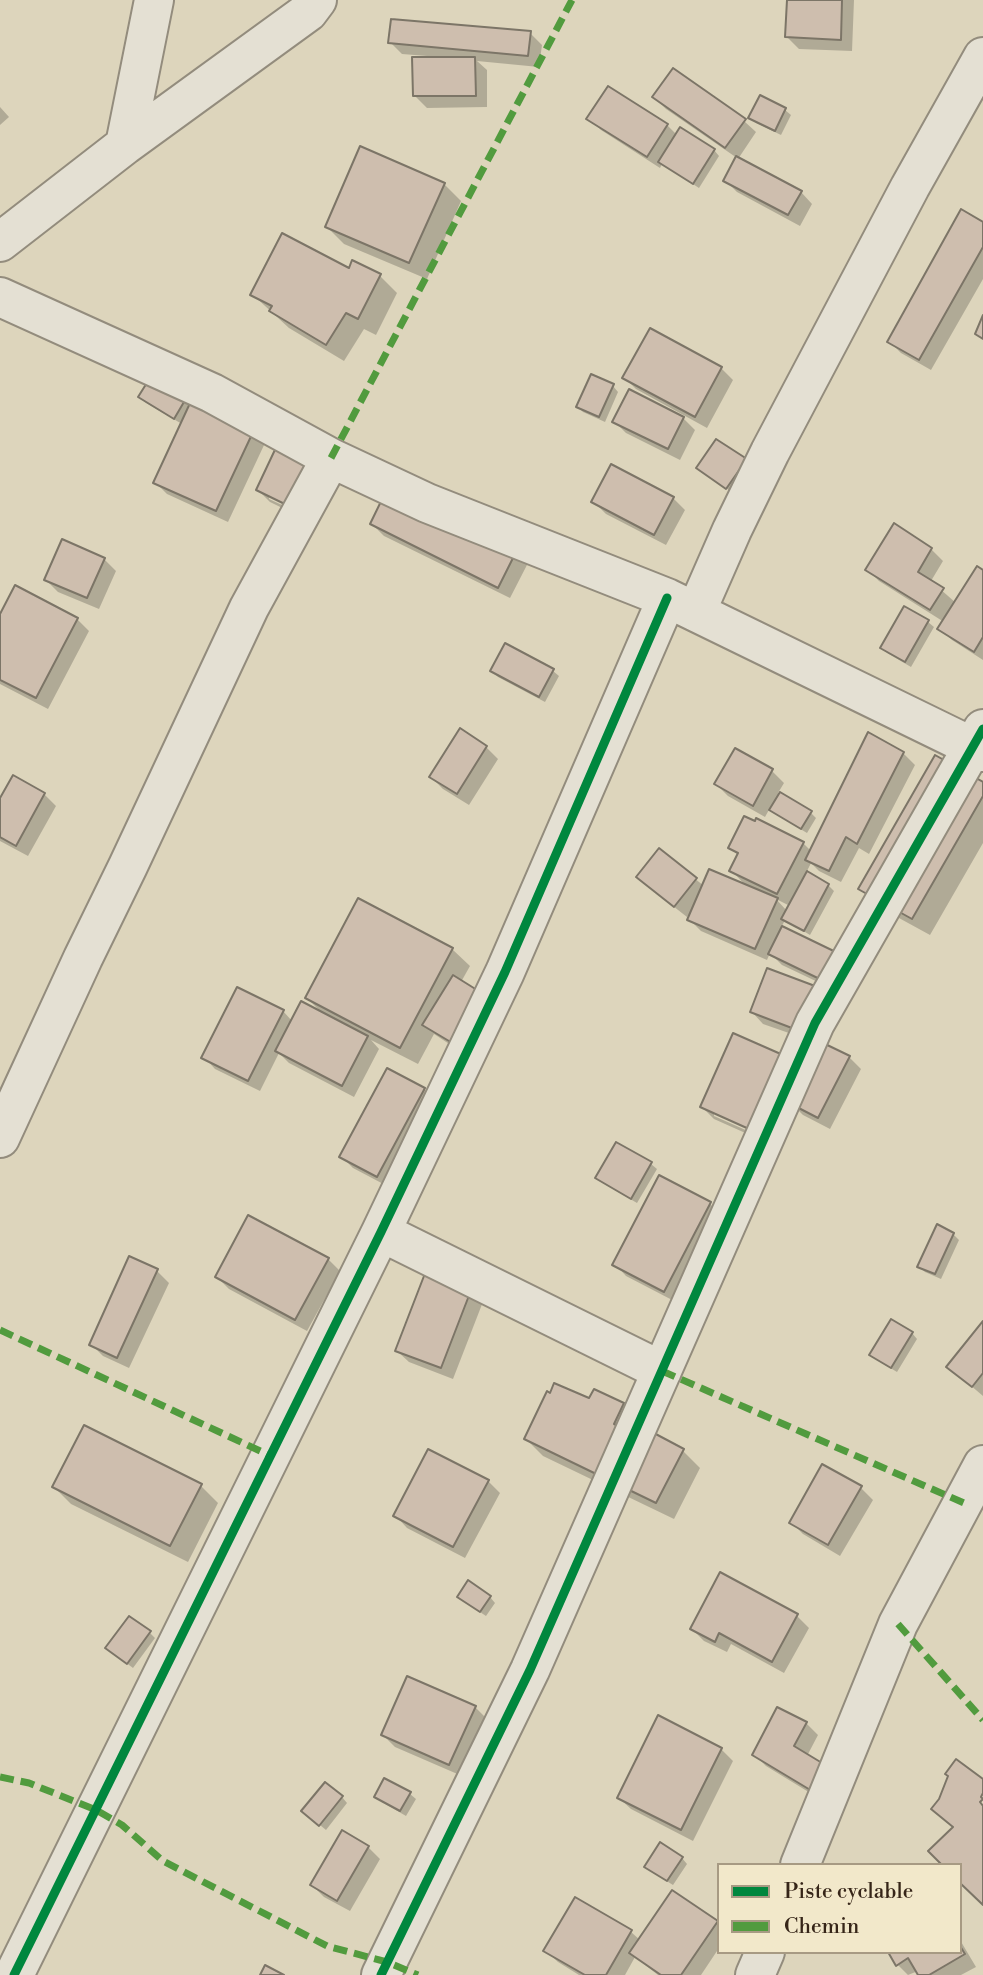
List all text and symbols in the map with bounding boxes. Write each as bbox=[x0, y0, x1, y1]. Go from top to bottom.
legend bbox=[717, 1863, 962, 1954]
text: Piste cyclable bbox=[784, 1879, 913, 1905]
text: Chemin bbox=[784, 1914, 859, 1940]

